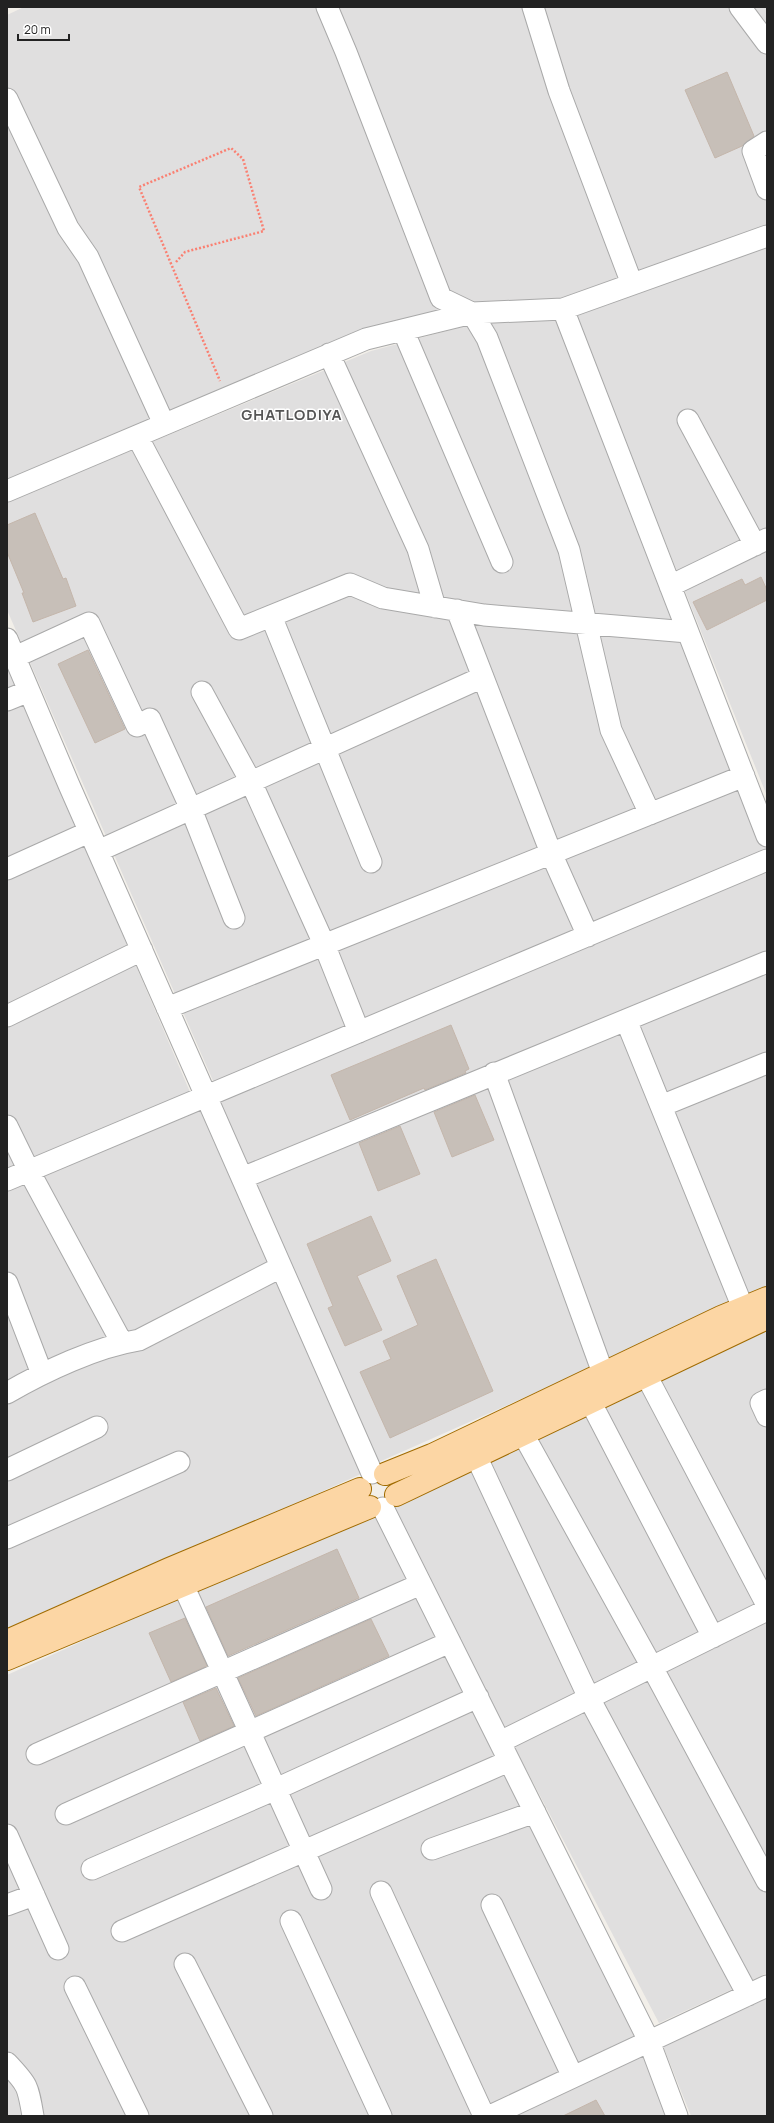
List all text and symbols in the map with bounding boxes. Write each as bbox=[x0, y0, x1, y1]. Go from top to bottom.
scale bar bbox=[18, 16, 69, 42]
text: 20 m bbox=[24, 21, 51, 38]
district label: GHATLODIYA bbox=[241, 404, 343, 425]

